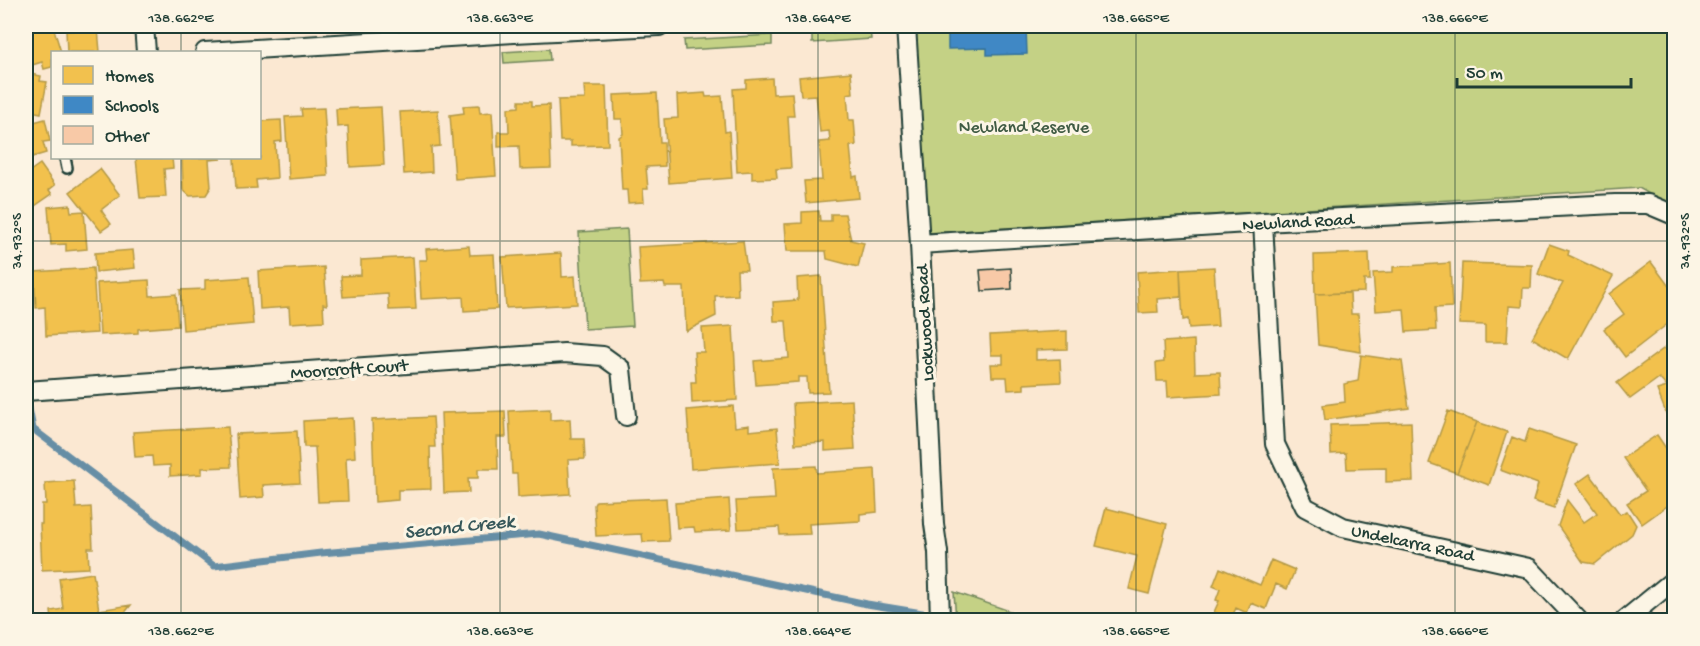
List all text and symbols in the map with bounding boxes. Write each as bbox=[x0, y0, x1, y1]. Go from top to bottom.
text: 138.662°E bbox=[147, 10, 214, 28]
text: 138.663°E bbox=[466, 10, 534, 28]
text: 138.664°E bbox=[784, 10, 851, 28]
text: 138.665°E bbox=[1102, 10, 1170, 28]
text: 138.666°E bbox=[1421, 10, 1488, 28]
legend bbox=[51, 51, 261, 159]
scale bar bbox=[1457, 51, 1631, 89]
text: 50 m bbox=[1466, 64, 1503, 85]
text: Homes bbox=[105, 67, 155, 88]
text: Schools bbox=[105, 97, 160, 118]
park label: Newland Reserve bbox=[959, 118, 1090, 139]
text: Other bbox=[105, 127, 150, 148]
street label: Newland Road bbox=[1242, 210, 1356, 237]
text: 34.932°S bbox=[9, 213, 27, 270]
text: 34.932°S bbox=[1677, 213, 1695, 270]
street label: Lockwood Road bbox=[913, 263, 940, 382]
street label: Moorcroft Court bbox=[290, 356, 410, 385]
water label: Second Creek bbox=[403, 511, 517, 546]
street label: Undelcarra Road bbox=[1349, 521, 1477, 568]
text: 138.662°E bbox=[147, 623, 214, 641]
text: 138.663°E bbox=[466, 623, 534, 641]
text: 138.664°E bbox=[784, 623, 851, 641]
text: 138.665°E bbox=[1102, 623, 1170, 641]
text: 138.666°E bbox=[1421, 623, 1488, 641]

